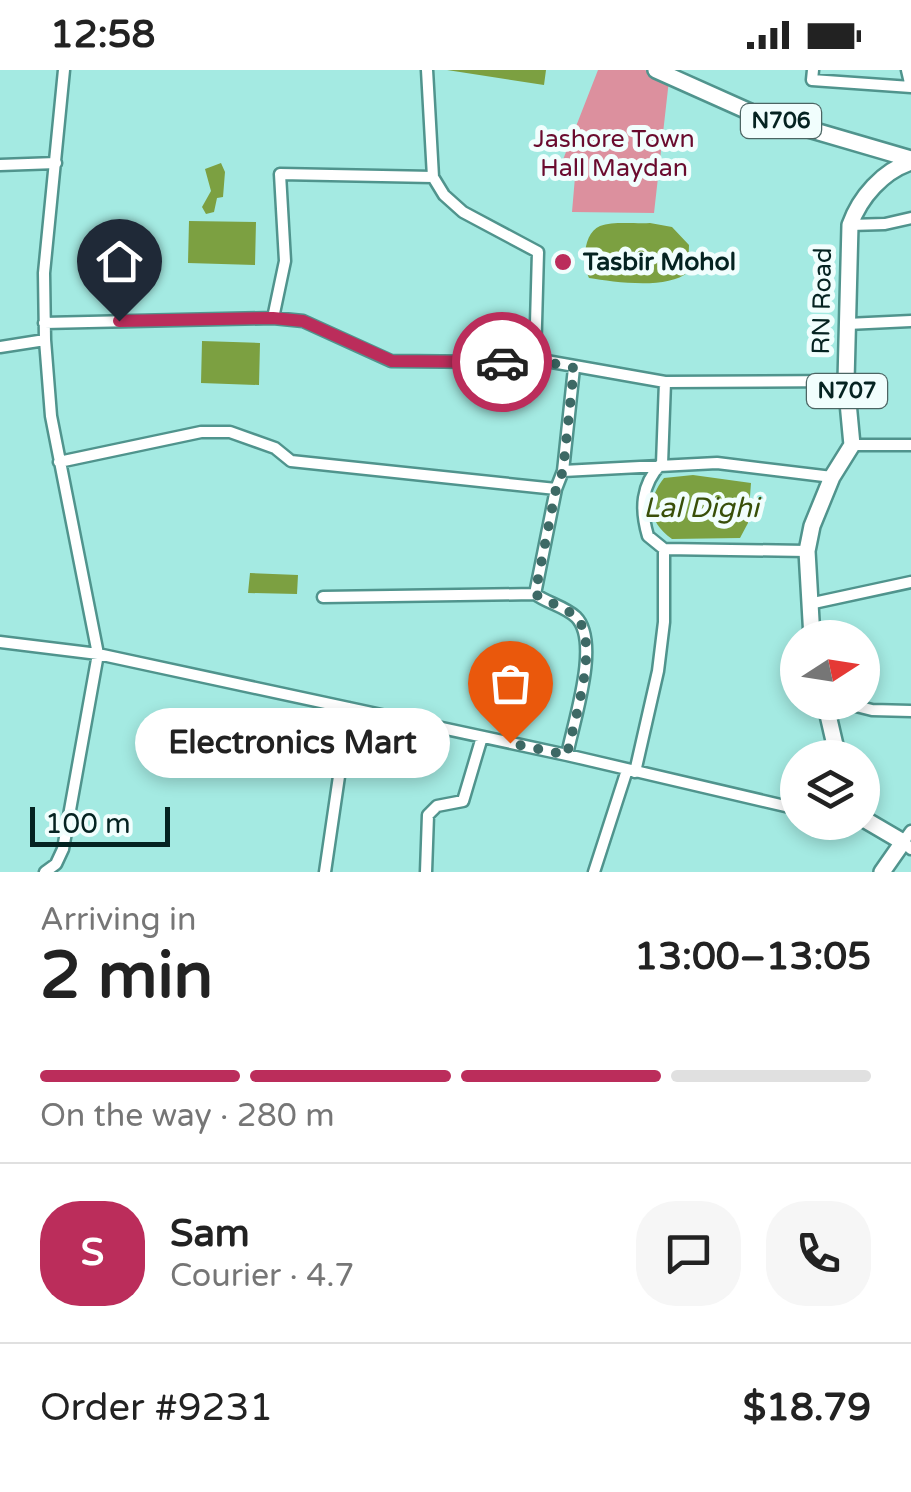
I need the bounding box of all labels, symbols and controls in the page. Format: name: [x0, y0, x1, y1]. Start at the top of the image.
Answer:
text: 12:58: [50, 12, 155, 58]
road number: N706: [741, 104, 821, 138]
park label: Jashore Town Hall Maydan: [533, 124, 695, 183]
pin: [77, 219, 162, 322]
icon: home: [92, 234, 147, 289]
place label: Tasbir Mohol: [582, 247, 736, 277]
street label: RN Road: [806, 247, 838, 355]
marker: Tasbir Mohol: [552, 251, 574, 273]
courier: [452, 312, 552, 412]
icon: car: [475, 335, 530, 390]
road number: N707: [807, 374, 887, 408]
water label: Lal Dighi: [643, 491, 762, 525]
north arrow: [780, 620, 880, 720]
map controls: [780, 620, 880, 840]
pin: [468, 641, 553, 744]
icon: bag: [483, 656, 538, 711]
callout: Electronics Mart: [135, 708, 450, 778]
text: Electronics Mart: [168, 724, 417, 762]
button: layers: [780, 740, 880, 840]
scale bar: [30, 802, 170, 846]
text: 100 m: [45, 807, 131, 841]
text: Arriving in: [40, 901, 197, 939]
text: 13:00–13:05: [634, 934, 871, 980]
text: 2 min: [40, 937, 213, 1016]
text: On the way · 280 m: [40, 1097, 335, 1135]
button: chat: [636, 1201, 741, 1306]
button: phone: [766, 1201, 871, 1306]
text: Sam: [170, 1211, 250, 1257]
text: S: [81, 1230, 104, 1276]
text: Courier · 4.7: [170, 1257, 354, 1295]
text: Order #9231: [40, 1385, 273, 1431]
text: $18.79: [743, 1385, 871, 1431]

